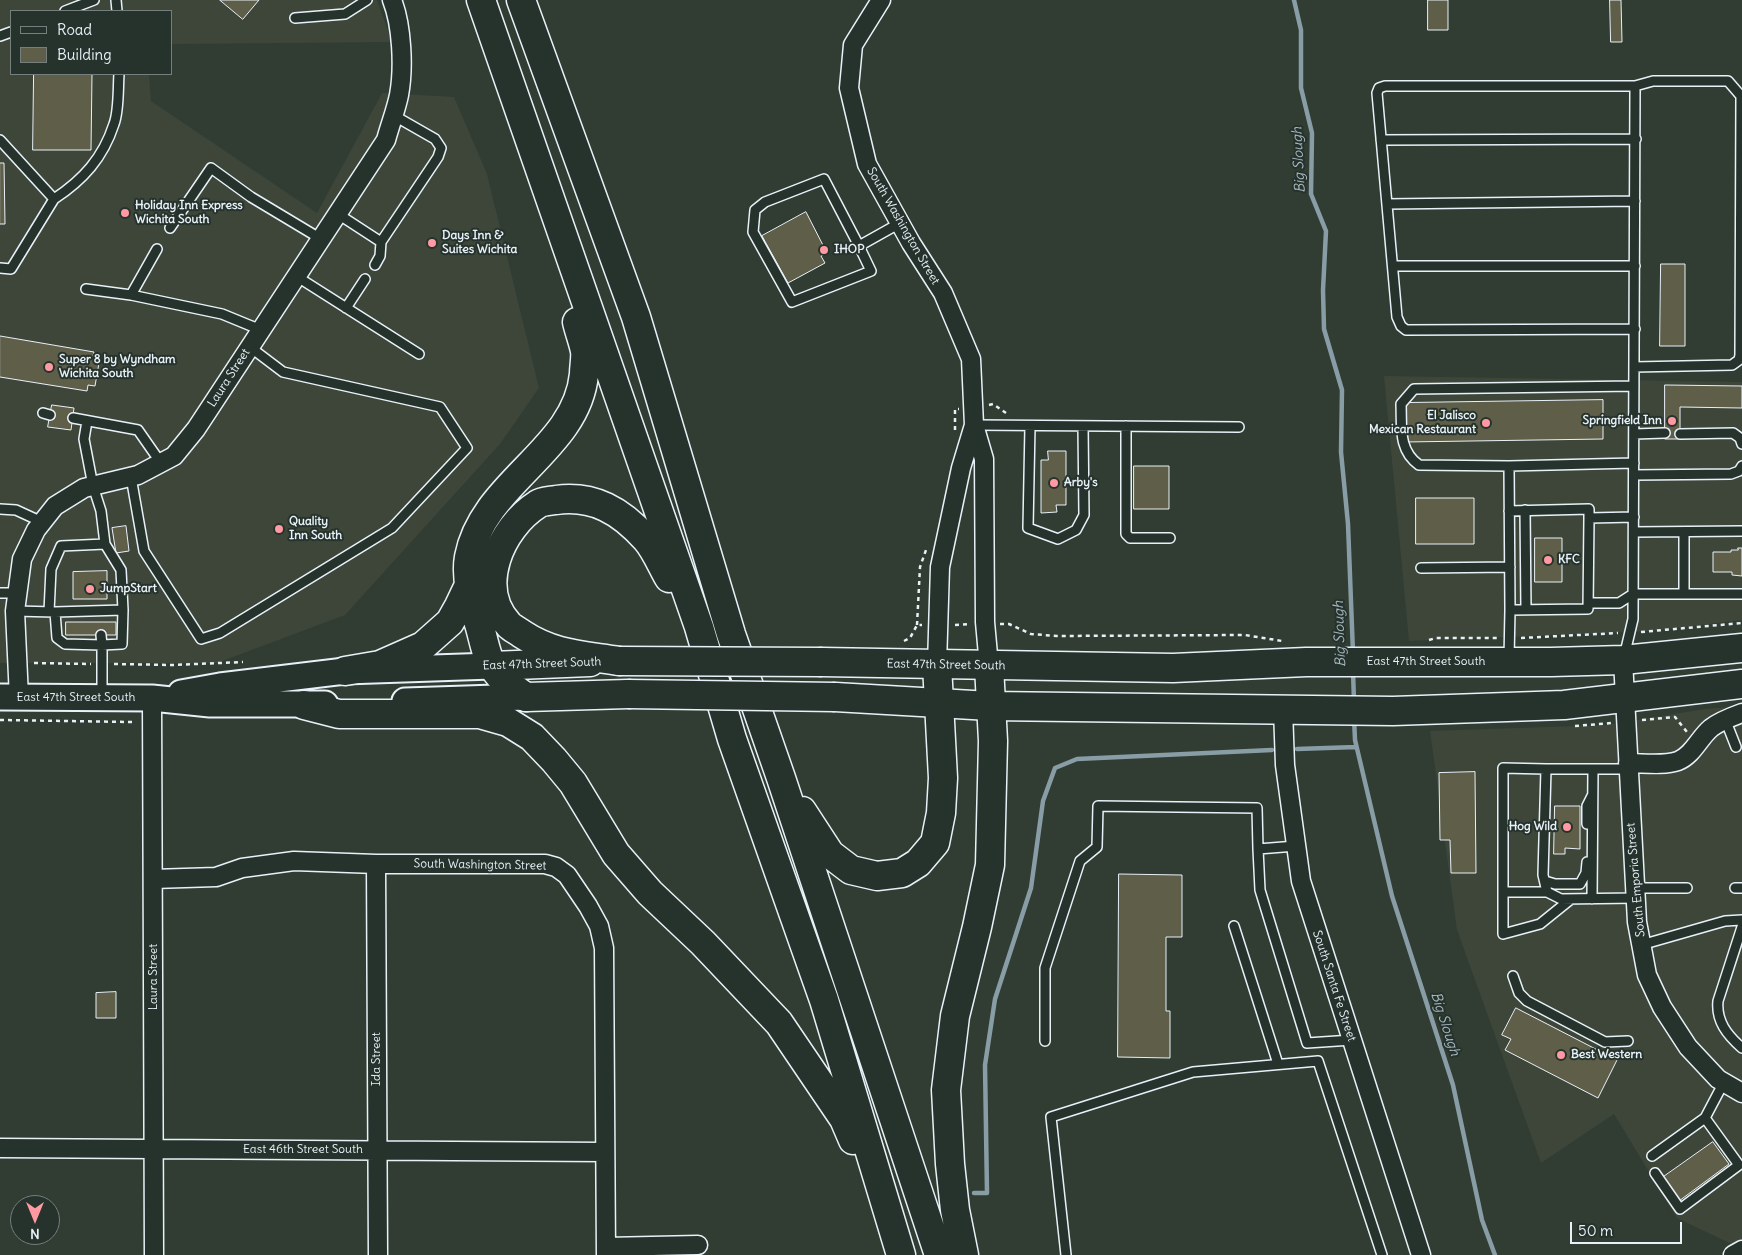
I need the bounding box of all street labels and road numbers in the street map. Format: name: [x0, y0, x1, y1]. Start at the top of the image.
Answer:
street label: South Washington Street: [864, 165, 942, 287]
street label: Laura Street: [205, 346, 253, 410]
street label: East 47th Street South: [482, 655, 602, 673]
street label: East 47th Street South: [1367, 655, 1485, 669]
street label: East 47th Street South: [886, 657, 1006, 673]
street label: East 47th Street South: [17, 691, 135, 705]
street label: South Emporia Street: [1624, 822, 1648, 938]
street label: South Washington Street: [413, 857, 547, 873]
street label: South Santa Fe Street: [1309, 929, 1359, 1043]
street label: Laura Street: [147, 944, 161, 1010]
street label: Ida Street: [370, 1032, 384, 1086]
street label: East 46th Street South: [243, 1143, 363, 1157]

